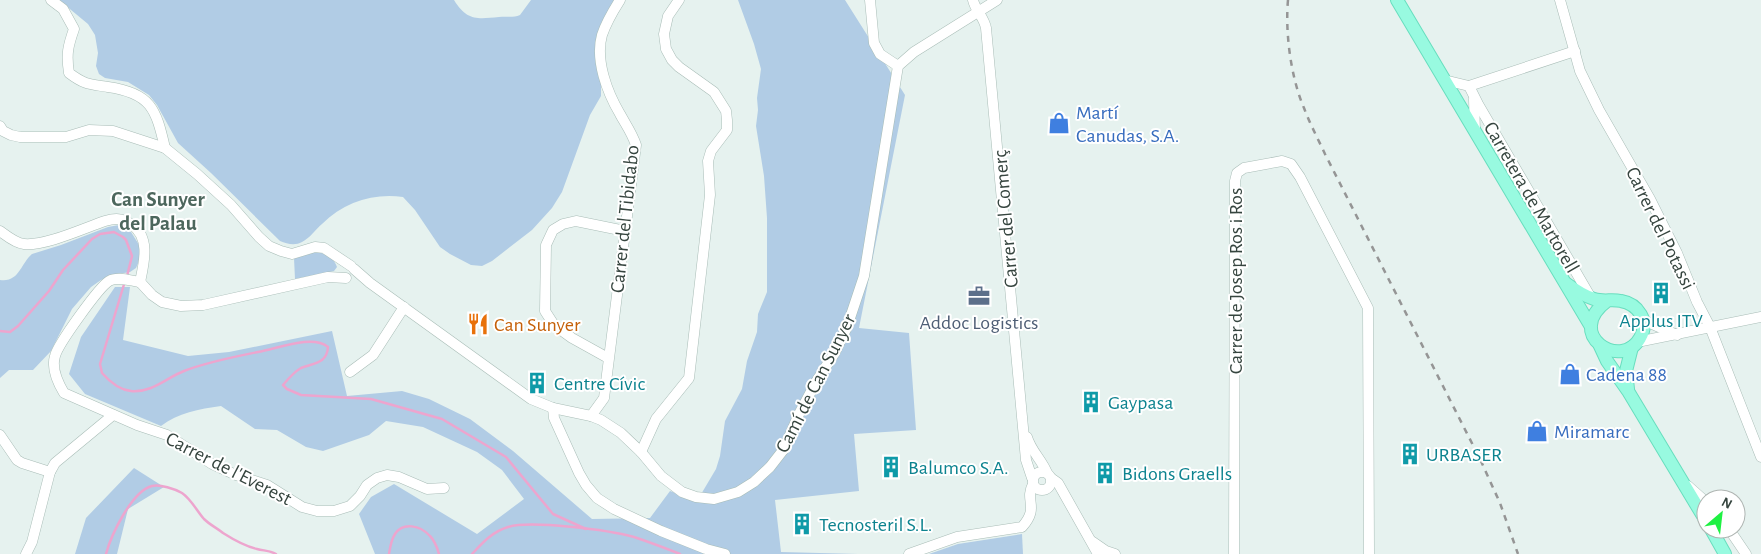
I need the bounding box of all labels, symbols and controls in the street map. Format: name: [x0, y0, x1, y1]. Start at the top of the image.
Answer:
place label: Martí Canudas, S.A.: [1076, 103, 1179, 146]
shop icon: Martí Canudas, S.A.: [1046, 110, 1072, 136]
street label: Carretera de Martorell: [1480, 118, 1583, 277]
street label: Carrer del Tibidabo: [607, 144, 643, 294]
street label: Carrer del Comerç: [990, 149, 1022, 289]
street label: Carrer del Potassi: [1622, 164, 1698, 293]
street label: Carrer de Josep Ros i Ros: [1226, 188, 1246, 374]
district label: Can Sunyer del Palau: [111, 189, 205, 234]
building icon: Applus ITV: [1648, 280, 1674, 306]
office icon: Addoc Logistics: [966, 283, 992, 309]
street label: Camí de Can Sunyer: [772, 310, 860, 456]
restaurant icon: Can Sunyer: [465, 311, 491, 337]
place label: Applus ITV: [1619, 311, 1703, 331]
place label: Addoc Logistics: [920, 313, 1038, 333]
place label: Can Sunyer: [494, 315, 581, 335]
shop icon: Cadena 88: [1557, 361, 1583, 387]
place label: Cadena 88: [1586, 365, 1667, 385]
building icon: Centre Cívic: [524, 370, 550, 396]
place label: Centre Cívic: [554, 374, 645, 394]
building icon: Gaypasa: [1078, 389, 1104, 415]
place label: Gaypasa: [1108, 393, 1173, 413]
shop icon: Miramarc: [1524, 418, 1550, 444]
place label: Miramarc: [1554, 422, 1629, 442]
street label: Carrer de l'Everest: [162, 429, 295, 509]
building icon: URBASER: [1397, 441, 1423, 467]
place label: URBASER: [1426, 445, 1502, 465]
building icon: Balumco S.A.: [878, 454, 904, 480]
place label: Balumco S.A.: [908, 458, 1009, 478]
building icon: Bidons Graells: [1092, 460, 1118, 486]
place label: Bidons Graells: [1122, 464, 1232, 484]
north arrow: [1696, 489, 1746, 539]
text: N: [1719, 495, 1734, 512]
building icon: Tecnosteril S.L.: [789, 511, 815, 537]
place label: Tecnosteril S.L.: [819, 515, 932, 535]

